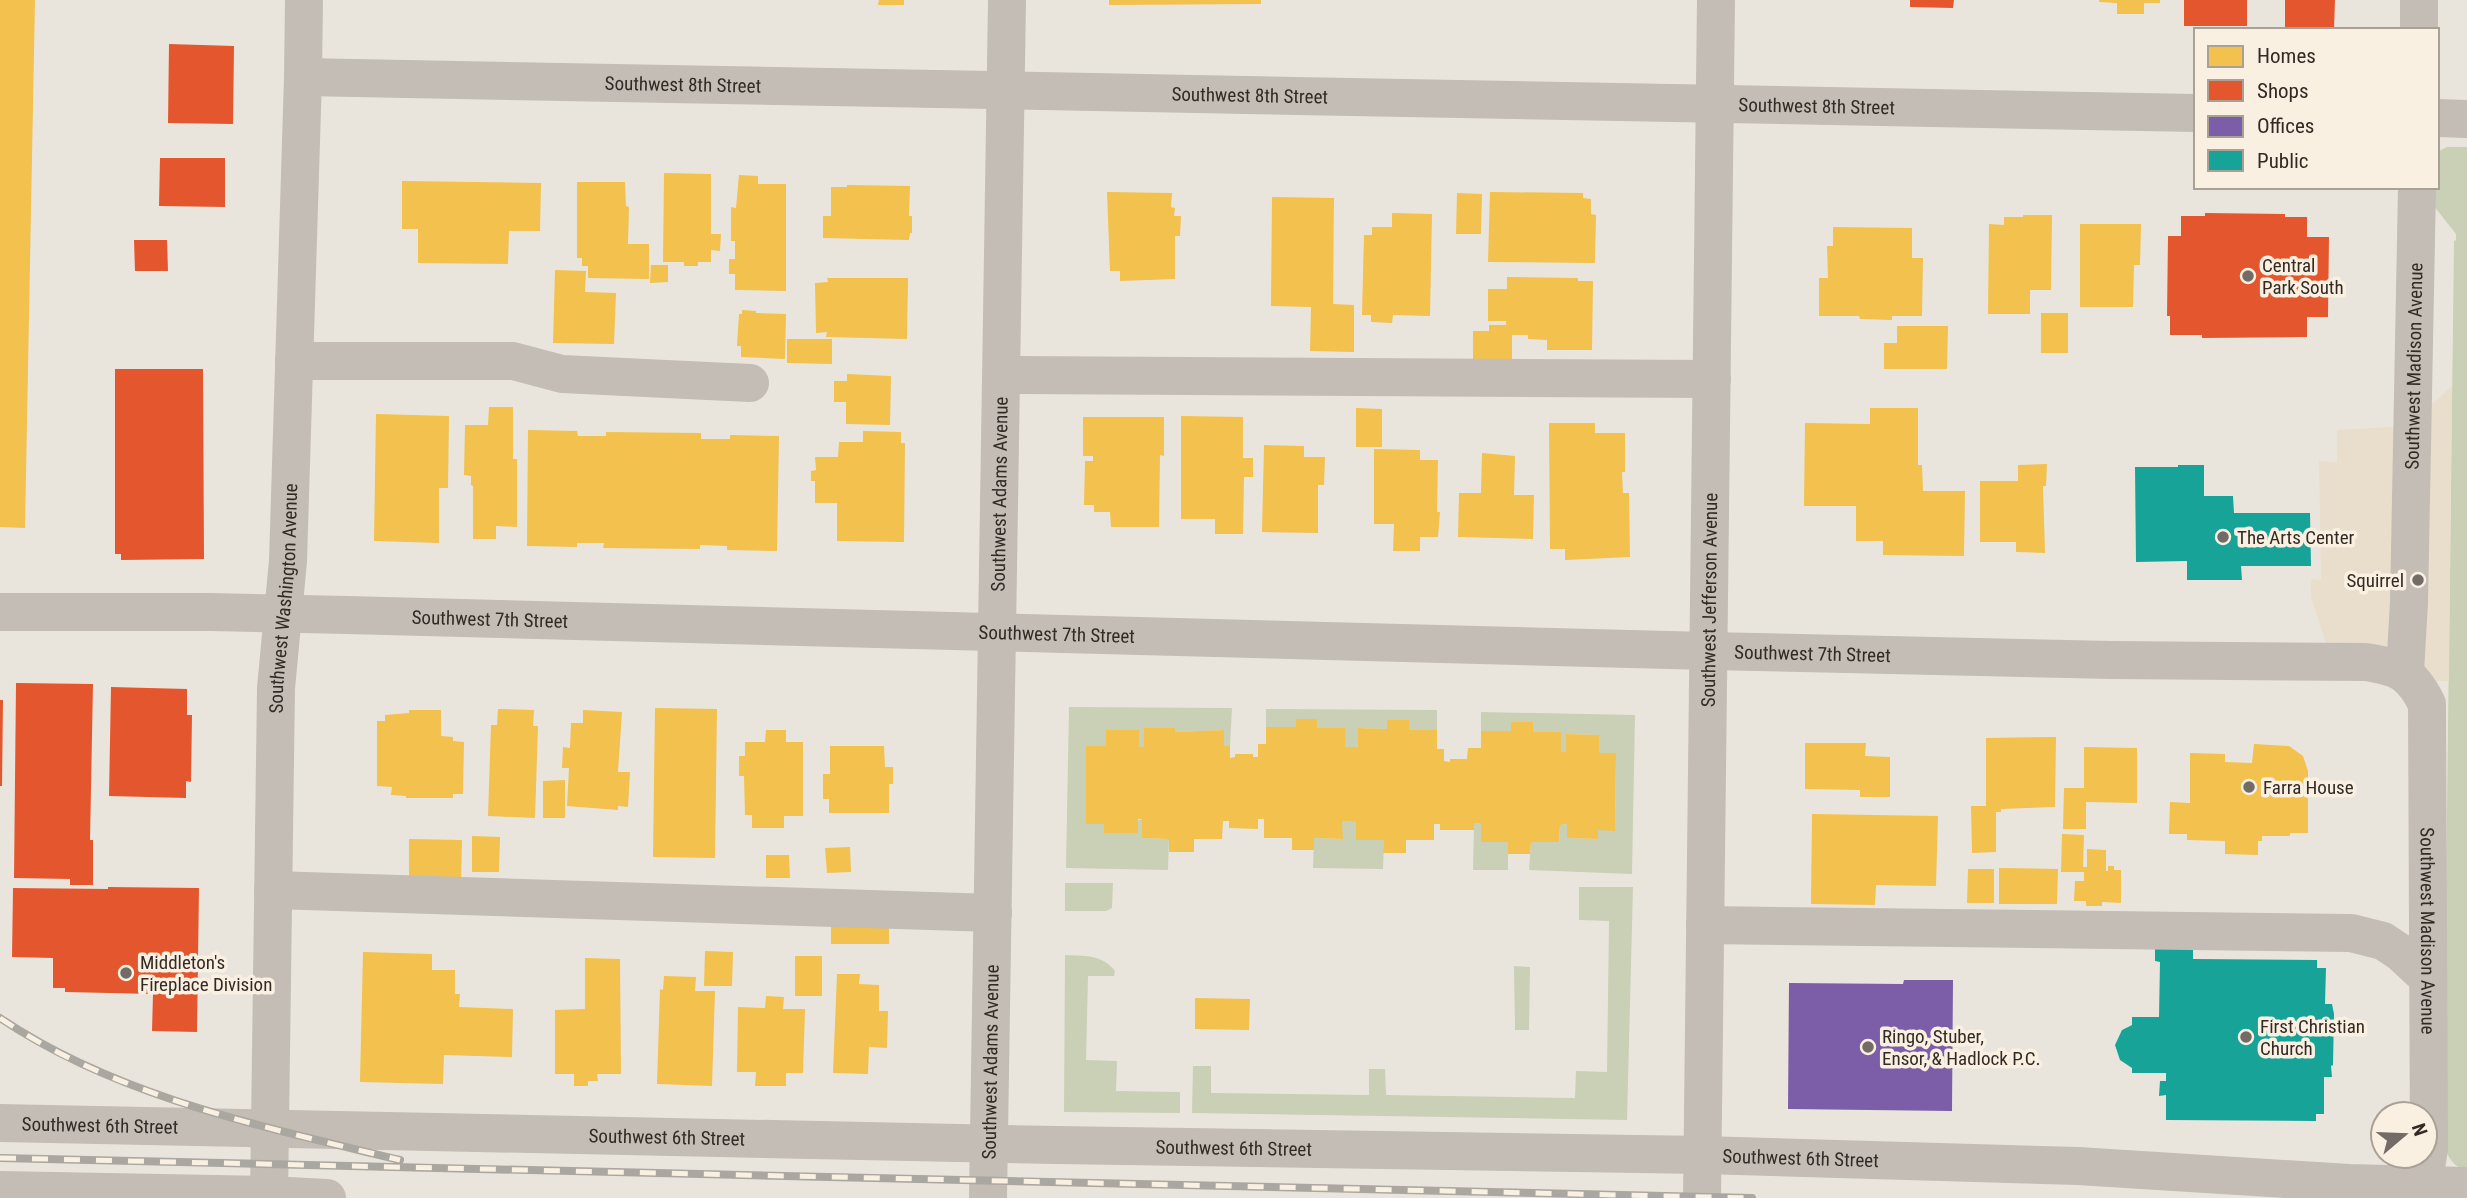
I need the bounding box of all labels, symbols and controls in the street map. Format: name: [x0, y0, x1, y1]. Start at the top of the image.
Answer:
legend: [2194, 28, 2439, 189]
text: Homes: [2257, 44, 2316, 68]
street label: Southwest 8th Street: [604, 72, 761, 98]
text: Shops: [2257, 79, 2309, 103]
street label: Southwest 8th Street: [1171, 83, 1328, 108]
street label: Southwest 8th Street: [1738, 93, 1895, 119]
text: Offices: [2257, 114, 2314, 138]
text: Public: [2257, 149, 2309, 173]
place label: Central Park South: [2262, 254, 2344, 299]
street label: Southwest Madison Avenue: [2401, 262, 2428, 470]
marker: Central Park South: [2240, 268, 2256, 284]
street label: Southwest Adams Avenue: [987, 396, 1013, 592]
street label: Southwest Washington Avenue: [265, 483, 302, 714]
street label: Southwest Jefferson Avenue: [1697, 493, 1722, 707]
place label: The Arts Center: [2237, 526, 2355, 549]
marker: The Arts Center: [2215, 529, 2231, 545]
place label: Squirrel: [2346, 569, 2404, 592]
marker: Squirrel: [2410, 572, 2426, 588]
street label: Southwest 7th Street: [411, 606, 568, 633]
street label: Southwest 7th Street: [978, 621, 1135, 648]
street label: Southwest 7th Street: [1734, 641, 1891, 667]
place label: Farra House: [2263, 776, 2354, 799]
marker: Farra House: [2241, 779, 2257, 795]
street label: Southwest Madison Avenue: [2416, 827, 2439, 1035]
place label: Middleton's Fireplace Division: [140, 951, 272, 996]
street label: Southwest Adams Avenue: [978, 964, 1004, 1160]
marker: Middleton's Fireplace Division: [118, 965, 134, 981]
place label: First Christian Church: [2260, 1015, 2365, 1060]
place label: Ringo, Stuber, Ensor, & Hadlock P.C.: [1882, 1025, 2041, 1070]
marker: First Christian Church: [2238, 1029, 2254, 1045]
marker: Ringo, Stuber, Ensor, & Hadlock P.C.: [1860, 1039, 1876, 1055]
north arrow: [2369, 1100, 2439, 1170]
street label: Southwest 6th Street: [22, 1112, 178, 1139]
text: N: [2407, 1120, 2432, 1139]
street label: Southwest 6th Street: [588, 1124, 745, 1151]
street label: Southwest 6th Street: [1155, 1136, 1312, 1161]
street label: Southwest 6th Street: [1722, 1145, 1879, 1172]

